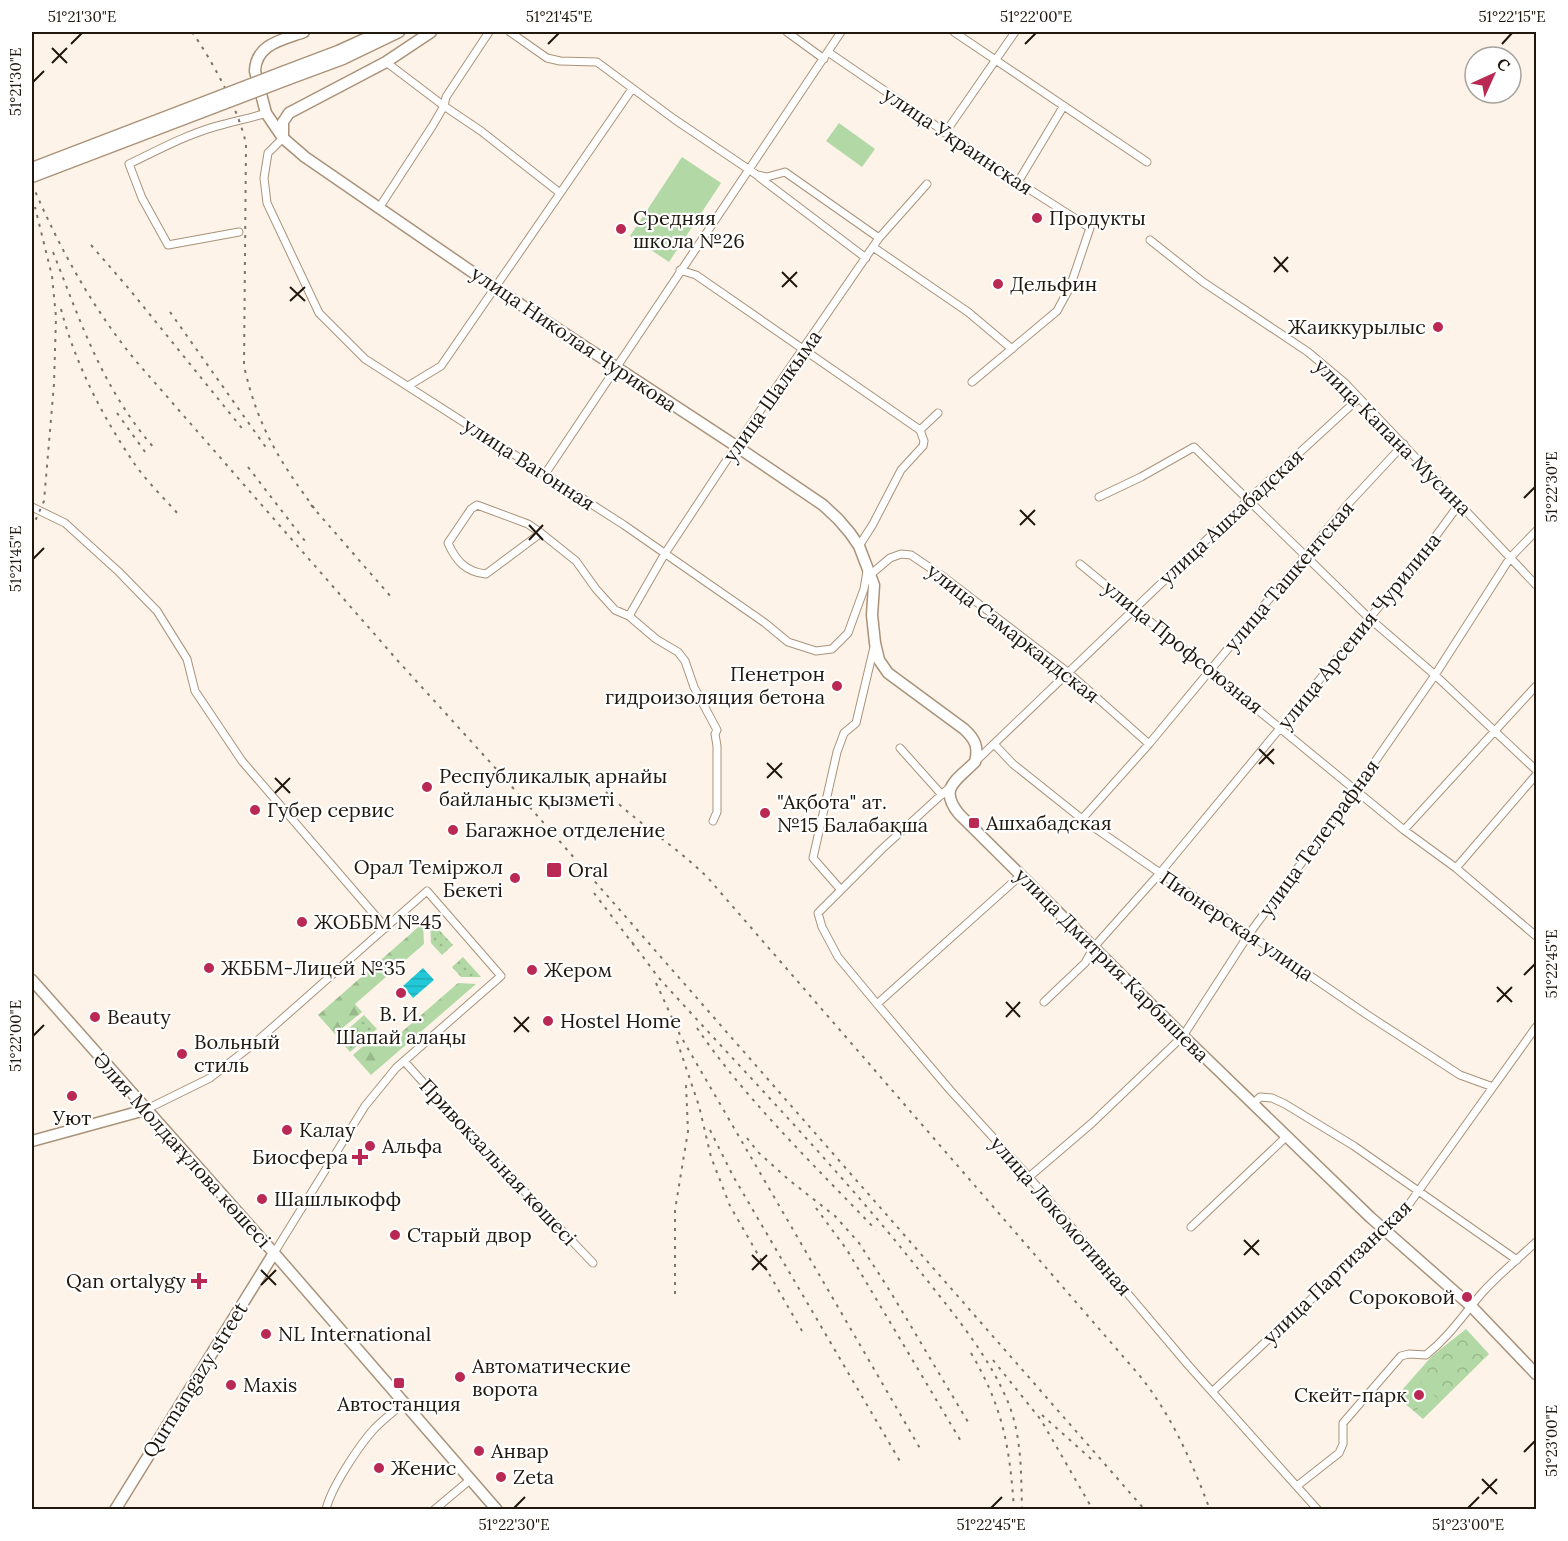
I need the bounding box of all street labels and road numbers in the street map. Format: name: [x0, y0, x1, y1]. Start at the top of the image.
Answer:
street label: улица Украинская: [879, 81, 1038, 200]
street label: улица Николая Чурикова: [467, 260, 682, 417]
street label: улица Шалкыма: [717, 325, 826, 467]
street label: улица Капана Мусина: [1310, 353, 1477, 520]
street label: улица Вагонная: [459, 412, 600, 515]
street label: улица Ашхабадская: [1153, 443, 1308, 590]
street label: улица Ташкентская: [1218, 495, 1359, 656]
street label: улица Арсения Чурилина: [1272, 527, 1446, 734]
street label: улица Самаркандская: [922, 557, 1105, 708]
street label: улица Профсоюзная: [1098, 574, 1268, 719]
street label: улица Телеграфная: [1253, 754, 1384, 921]
street label: улица Дмитрия Карбышева: [1010, 862, 1215, 1067]
street label: Пионерская улица: [1156, 865, 1319, 986]
street label: Әлия Молдағұлова көшесі: [88, 1047, 277, 1253]
street label: Привокзальная көшесі: [415, 1073, 582, 1250]
street label: улица Локомотивная: [985, 1131, 1138, 1301]
street label: улица Партизанская: [1257, 1194, 1416, 1349]
street label: Qurmangazy street: [137, 1297, 253, 1462]

